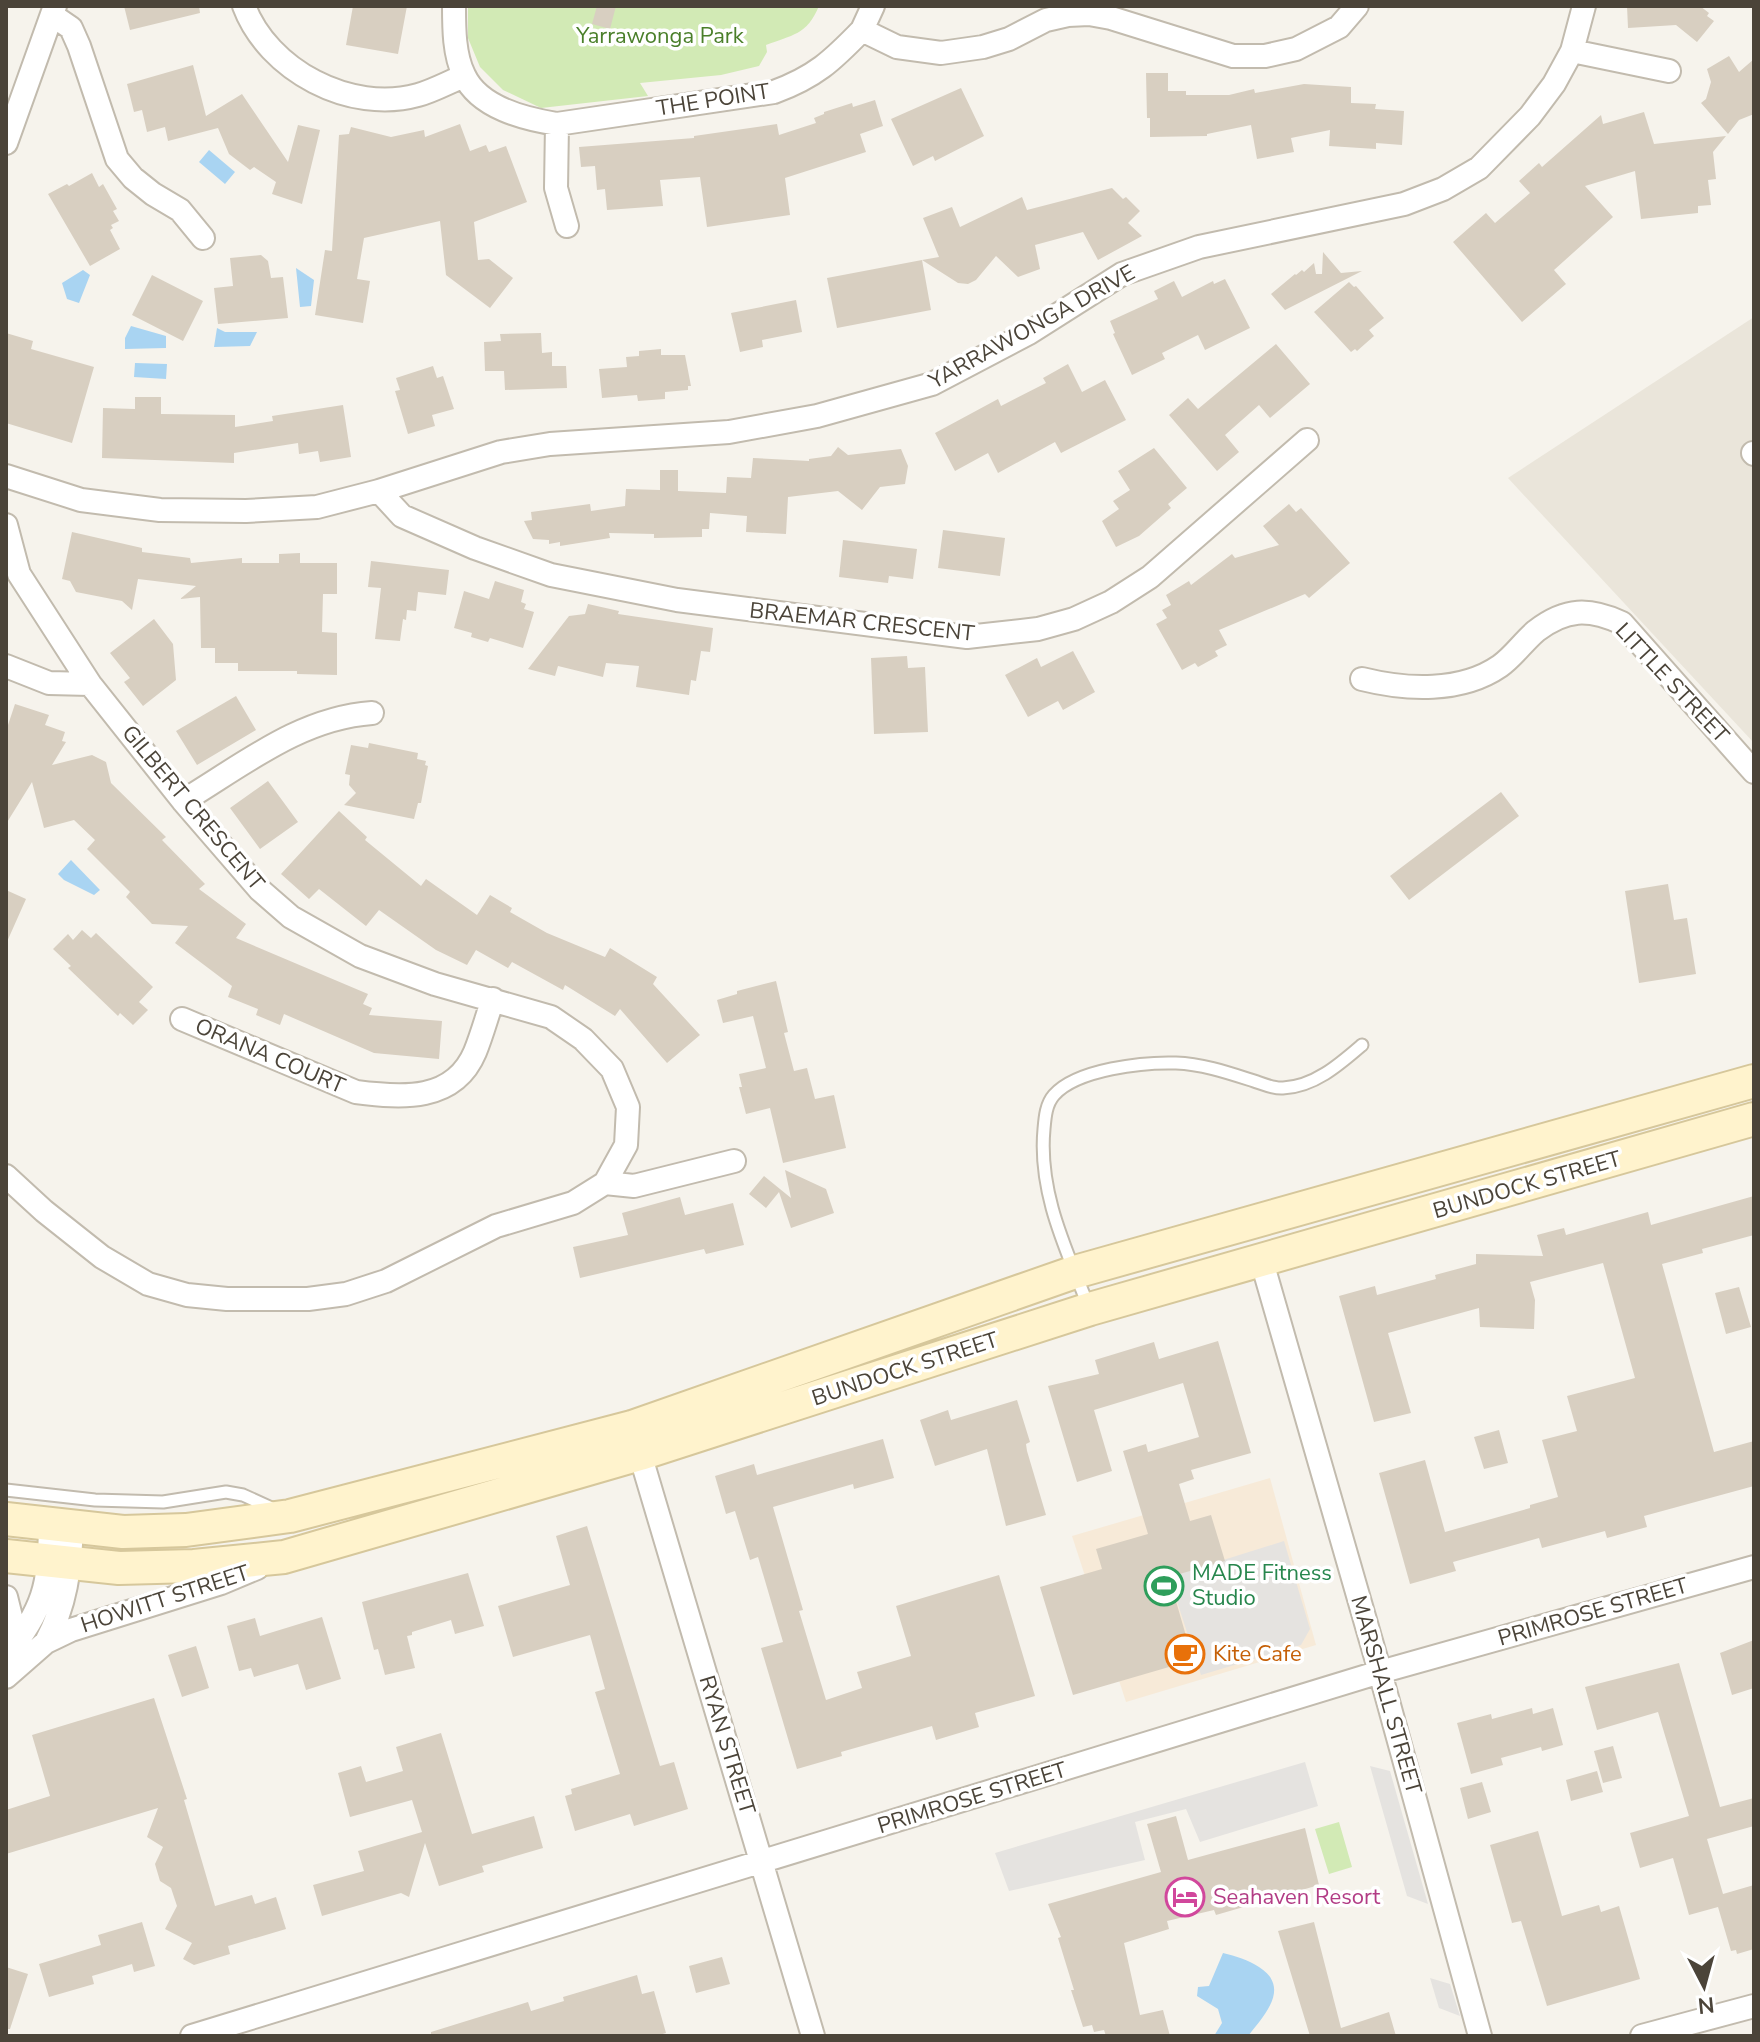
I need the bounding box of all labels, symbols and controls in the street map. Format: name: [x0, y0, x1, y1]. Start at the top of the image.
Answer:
park label: Yarrawonga Park: [575, 21, 745, 51]
street label: THE POINT: [654, 76, 773, 124]
street label: YARRAWONGA DRIVE: [923, 258, 1140, 397]
street label: BRAEMAR CRESCENT: [748, 595, 977, 649]
street label: LITTLE STREET: [1608, 616, 1736, 750]
street label: GILBERT CRESCENT: [115, 719, 272, 898]
street label: ORANA COURT: [190, 1011, 350, 1101]
street label: BUNDOCK STREET: [1429, 1144, 1625, 1226]
street label: BUNDOCK STREET: [808, 1324, 1003, 1413]
street label: HOWITT STREET: [77, 1557, 254, 1640]
place label: MADE Fitness Studio: [1192, 1558, 1332, 1613]
sports icon: MADE Fitness Studio: [1143, 1565, 1185, 1607]
street label: PRIMROSE STREET: [1494, 1570, 1692, 1653]
street label: MARSHALL STREET: [1343, 1592, 1429, 1798]
cafe icon: Kite Cafe: [1164, 1633, 1206, 1675]
place label: Kite Cafe: [1213, 1639, 1302, 1669]
street label: RYAN STREET: [692, 1672, 763, 1819]
street label: PRIMROSE STREET: [874, 1755, 1071, 1841]
hotel icon: Seahaven Resort: [1164, 1876, 1206, 1918]
place label: Seahaven Resort: [1213, 1882, 1380, 1912]
north arrow: [1664, 1946, 1744, 2026]
text: N: [1696, 1989, 1716, 2021]

